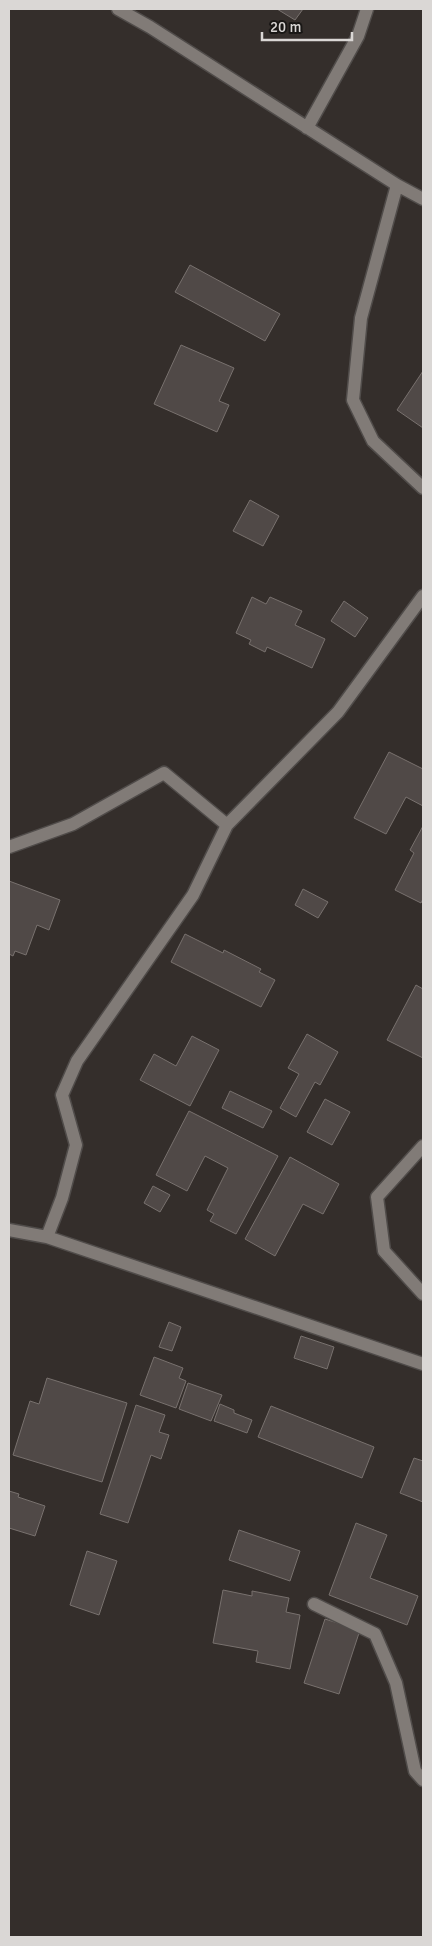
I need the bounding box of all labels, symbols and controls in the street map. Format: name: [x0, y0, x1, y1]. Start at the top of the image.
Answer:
scale bar: [262, 10, 352, 42]
text: 20 m: [270, 18, 301, 36]

